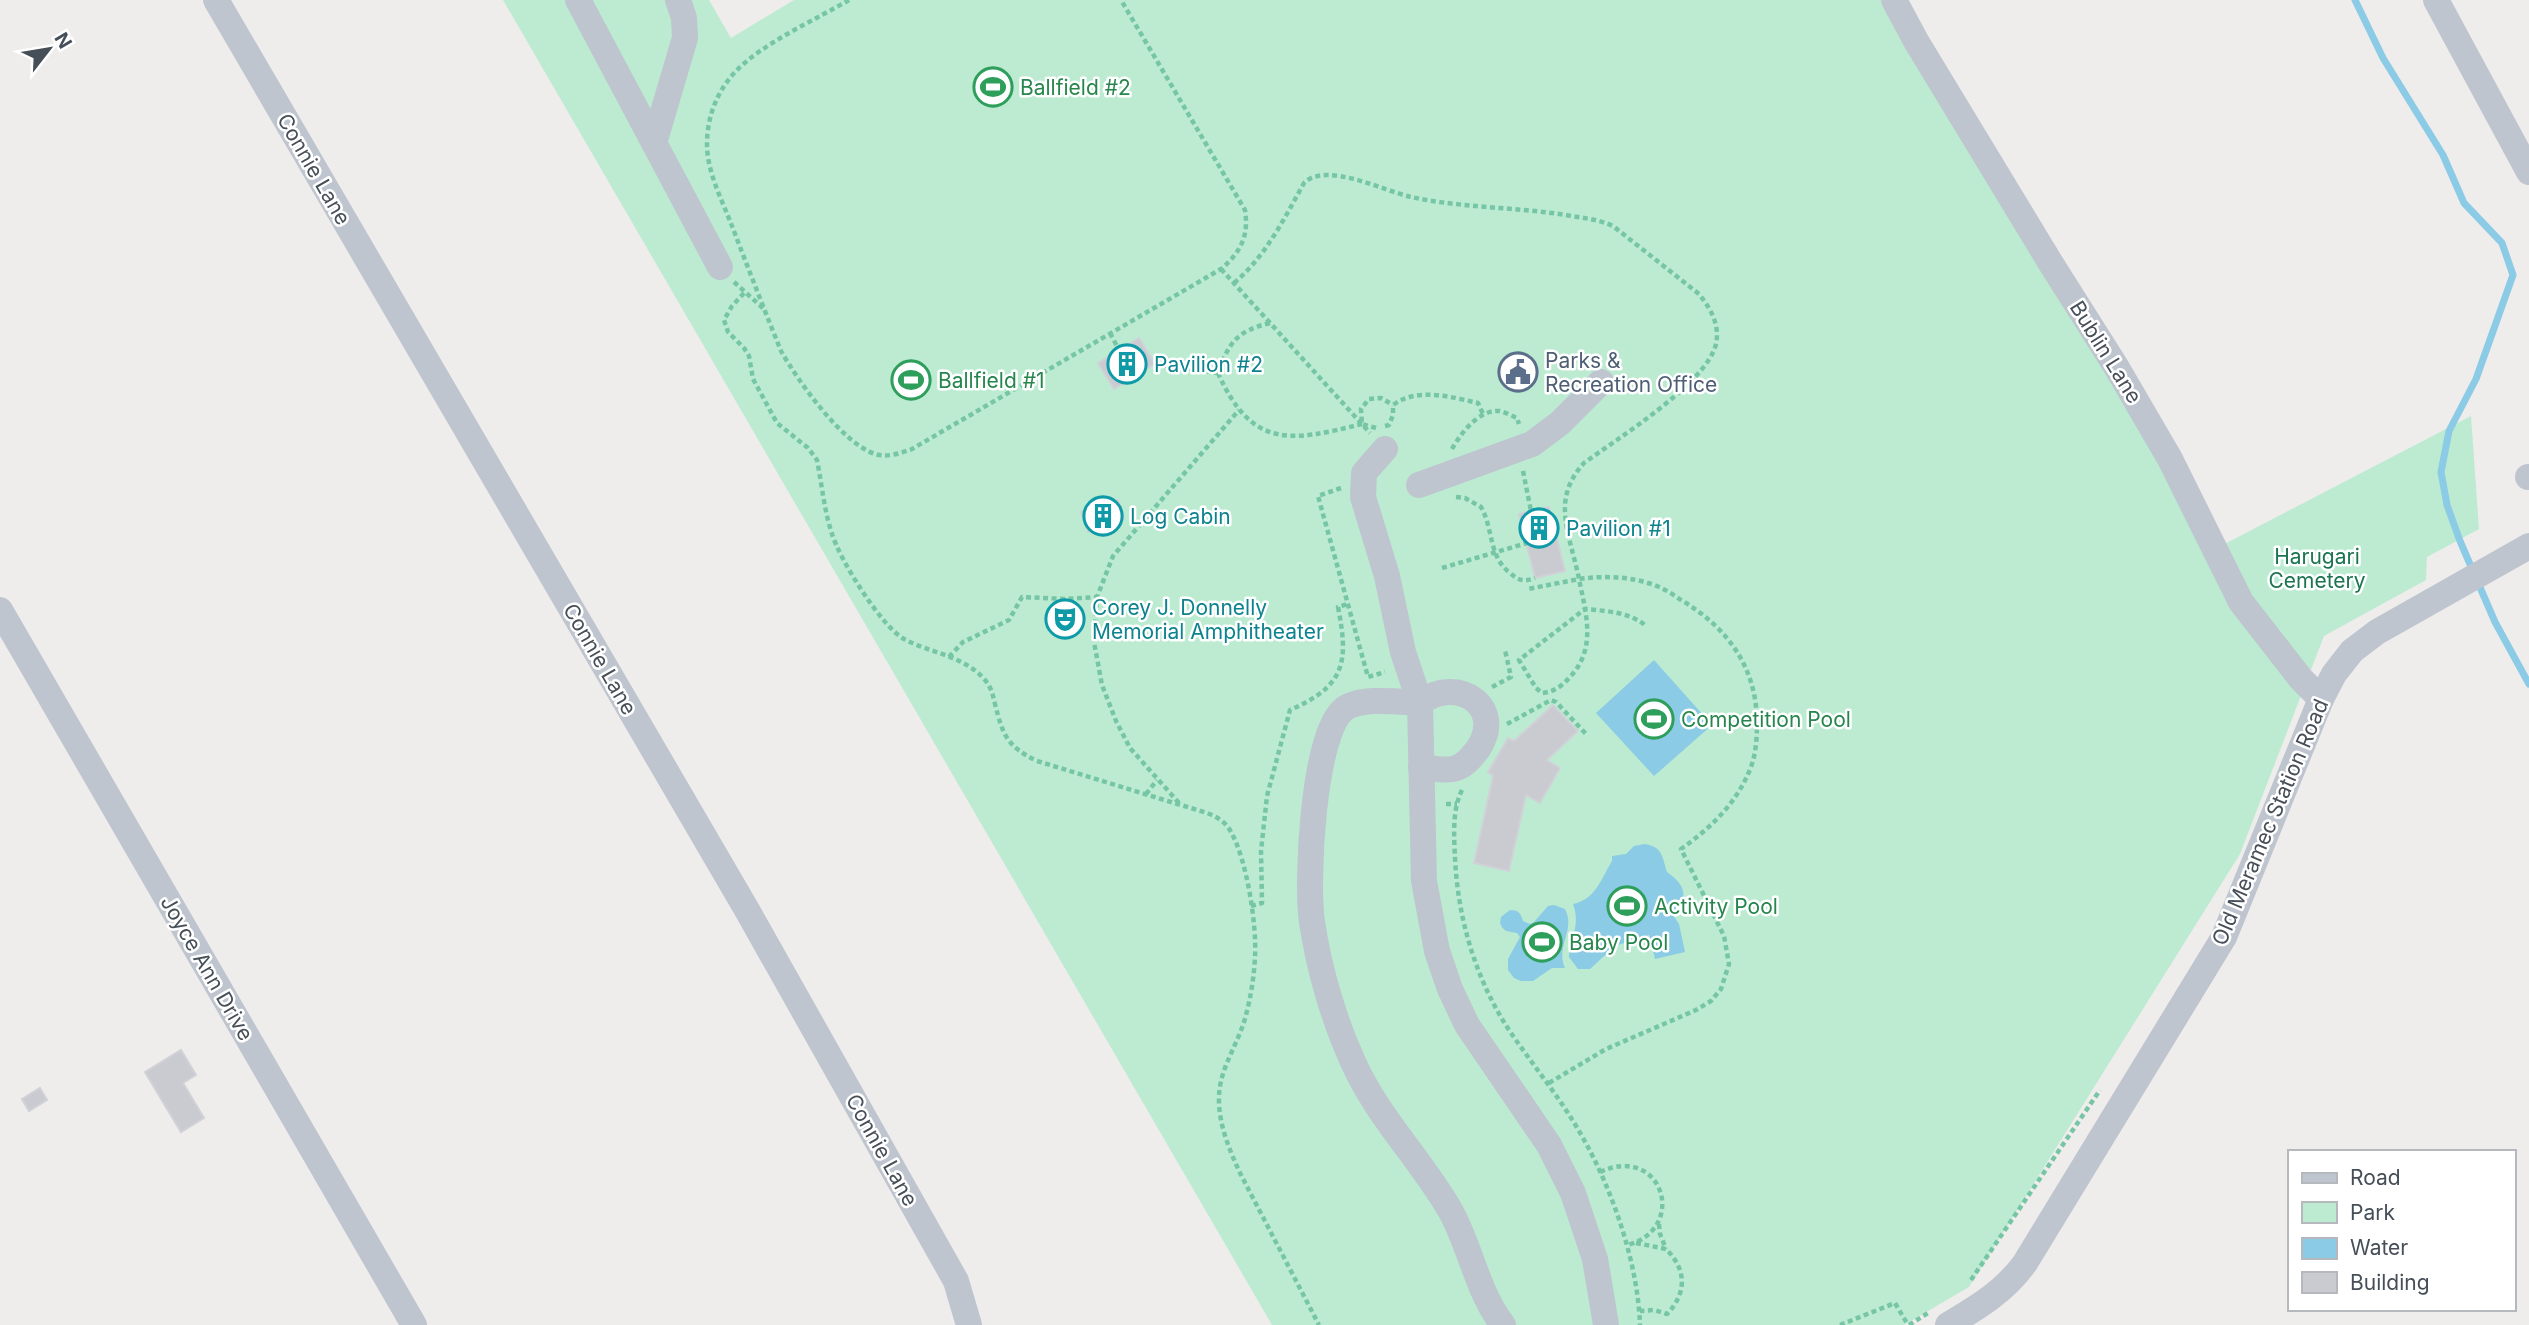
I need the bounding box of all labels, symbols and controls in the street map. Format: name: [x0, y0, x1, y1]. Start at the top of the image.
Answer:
north arrow: [14, 14, 84, 84]
text: N: [50, 28, 77, 53]
sports icon: Ballfield #2: [972, 66, 1014, 108]
place label: Ballfield #2: [1020, 75, 1131, 100]
street label: Connie Lane: [272, 109, 356, 229]
street label: Bublin Lane: [2065, 296, 2147, 408]
building icon: Pavilion #2: [1106, 343, 1148, 385]
place label: Parks & Recreation Office: [1545, 348, 1717, 397]
public building icon: Parks & Recreation Office: [1497, 351, 1539, 393]
place label: Pavilion #2: [1154, 352, 1263, 377]
sports icon: Ballfield #1: [890, 359, 932, 401]
place label: Ballfield #1: [938, 368, 1045, 393]
building icon: Log Cabin: [1082, 495, 1124, 537]
place label: Log Cabin: [1130, 504, 1231, 529]
building icon: Pavilion #1: [1518, 507, 1560, 549]
place label: Pavilion #1: [1566, 516, 1671, 541]
park label: Harugari Cemetery: [2268, 544, 2366, 593]
place label: Corey J. Donnelly Memorial Amphitheater: [1092, 595, 1324, 644]
theatre icon: Corey J. Donnelly Memorial Amphitheater: [1044, 598, 1086, 640]
street label: Connie Lane: [558, 599, 642, 719]
street label: Old Meramec Station Road: [2207, 695, 2333, 949]
sports icon: Competition Pool: [1633, 698, 1675, 740]
place label: Competition Pool: [1681, 707, 1851, 732]
sports icon: Activity Pool: [1606, 885, 1648, 927]
street label: Joyce Ann Drive: [155, 891, 259, 1045]
place label: Activity Pool: [1654, 894, 1778, 919]
sports icon: Baby Pool: [1521, 921, 1563, 963]
place label: Baby Pool: [1569, 930, 1668, 955]
street label: Connie Lane: [841, 1090, 923, 1210]
legend: [2288, 1150, 2515, 1311]
text: Road: [2350, 1165, 2401, 1190]
text: Park: [2350, 1200, 2395, 1225]
text: Water: [2350, 1235, 2408, 1260]
text: Building: [2350, 1270, 2430, 1295]

